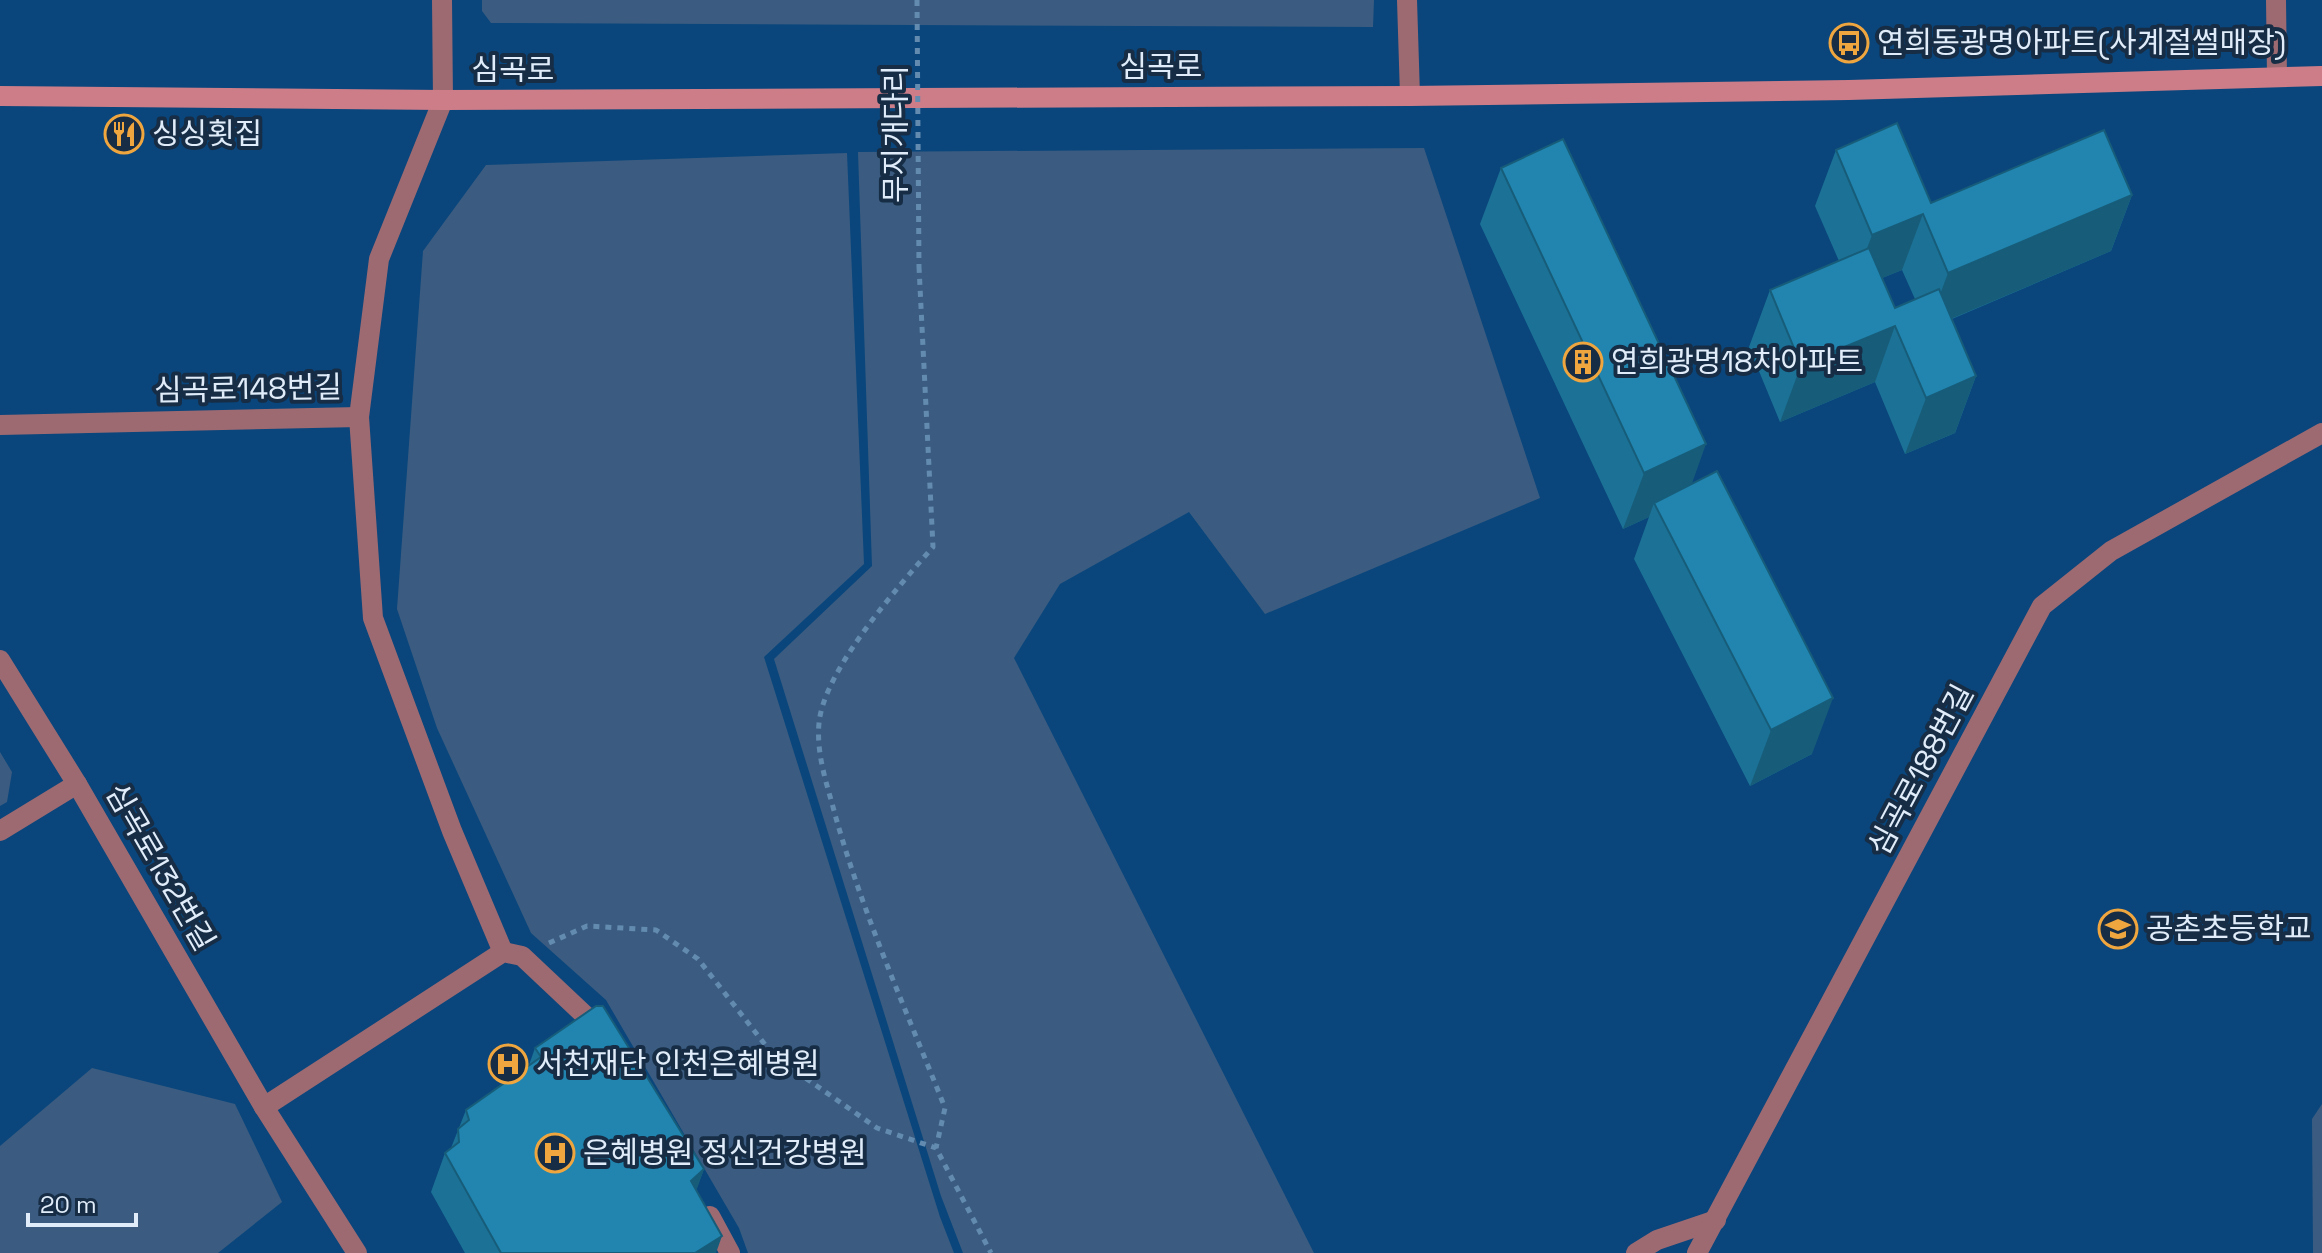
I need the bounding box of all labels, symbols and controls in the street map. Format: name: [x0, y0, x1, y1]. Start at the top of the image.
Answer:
bus stop icon: 연희동광명아파트(사계절썰매장): [1828, 22, 1870, 64]
place label: 연희동광명아파트(사계절썰매장): [1877, 23, 2286, 62]
street label: 심곡로: [1120, 47, 1202, 86]
street label: 심곡로: [472, 50, 554, 89]
street label: 무지개다리: [876, 65, 915, 203]
restaurant icon: 싱싱횟집: [103, 113, 145, 155]
place label: 싱싱횟집: [152, 114, 262, 153]
building icon: 연희광명18차아파트: [1562, 341, 1604, 383]
place label: 연희광명18차아파트: [1611, 342, 1863, 381]
street label: 심곡로148번길: [154, 367, 342, 410]
street label: 심곡로188번길: [1859, 678, 1982, 862]
street label: 심곡로132번길: [97, 776, 224, 957]
school or university icon: 공촌초등학교: [2097, 908, 2139, 950]
place label: 공촌초등학교: [2146, 909, 2312, 948]
hospital icon: 서천재단 인천은혜병원: [487, 1043, 529, 1085]
place label: 서천재단 인천은혜병원: [536, 1044, 820, 1083]
hospital icon: 은혜병원 정신건강병원: [534, 1132, 576, 1174]
place label: 은혜병원 정신건강병원: [583, 1133, 867, 1172]
scale bar: [28, 1177, 136, 1227]
text: 20 m: [40, 1189, 97, 1220]

